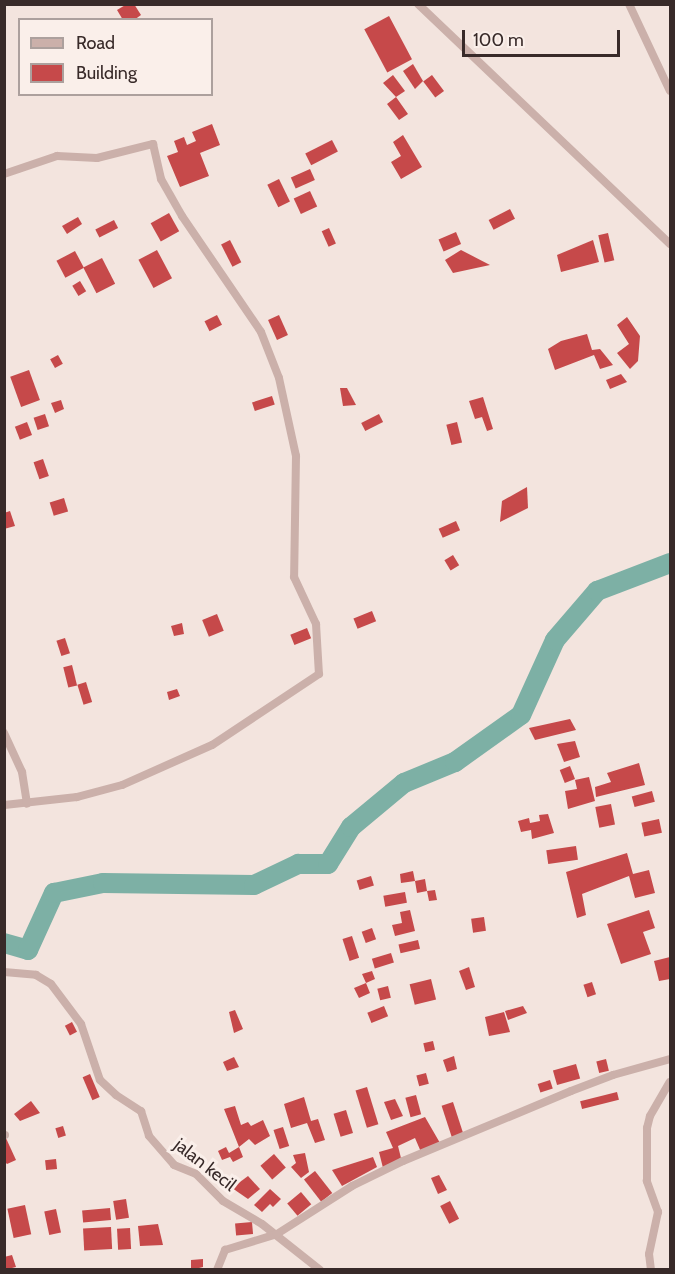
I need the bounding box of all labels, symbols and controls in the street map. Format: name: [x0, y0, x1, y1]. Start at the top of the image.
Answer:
legend: [18, 18, 213, 96]
scale bar: [465, 18, 622, 56]
text: 100 m: [473, 29, 524, 51]
text: Road: [76, 32, 115, 54]
text: Building: [76, 62, 137, 84]
street label: jalan kecil: [170, 1134, 240, 1196]

